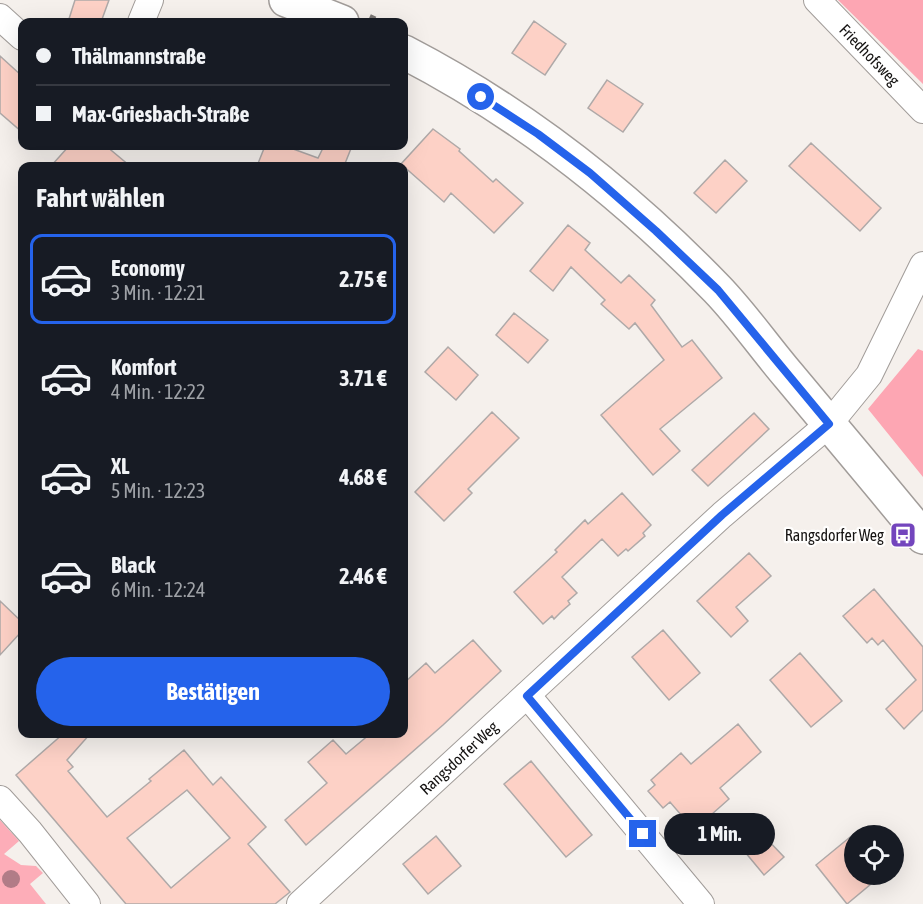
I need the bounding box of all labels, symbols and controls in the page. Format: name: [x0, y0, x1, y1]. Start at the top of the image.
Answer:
street label: Friedhofsweg: [836, 20, 903, 90]
text: Thälmannstraße: [72, 43, 206, 69]
route start: [467, 83, 494, 110]
text: Max-Griesbach-Straße: [72, 101, 249, 127]
text: Fahrt wählen: [36, 182, 165, 213]
icon: car: [39, 252, 93, 306]
text: Economy: [111, 255, 185, 281]
text: 2.75 €: [339, 266, 387, 292]
text: 3 Min. · 12:21: [111, 281, 205, 304]
icon: car: [39, 351, 93, 405]
text: Komfort: [111, 354, 177, 380]
text: 3.71 €: [339, 365, 387, 391]
text: 4 Min. · 12:22: [111, 380, 205, 403]
icon: car: [39, 450, 93, 504]
text: XL: [111, 453, 129, 479]
text: 4.68 €: [339, 464, 387, 490]
text: 5 Min. · 12:23: [111, 479, 205, 502]
bus stop icon: Rangsdorfer Weg: [888, 520, 918, 550]
place label: Rangsdorfer Weg: [785, 526, 884, 545]
icon: car: [39, 549, 93, 603]
text: Black: [111, 552, 155, 578]
text: 2.46 €: [339, 563, 387, 589]
text: 6 Min. · 12:24: [111, 578, 205, 601]
button: Bestätigen: [36, 657, 390, 726]
street label: Rangsdorfer Weg: [416, 717, 502, 798]
callout: 1 Min.: [664, 813, 775, 855]
route end: [629, 820, 656, 847]
text: 1 Min.: [698, 822, 741, 845]
map controls: [844, 825, 904, 885]
button: locate: [844, 825, 904, 885]

